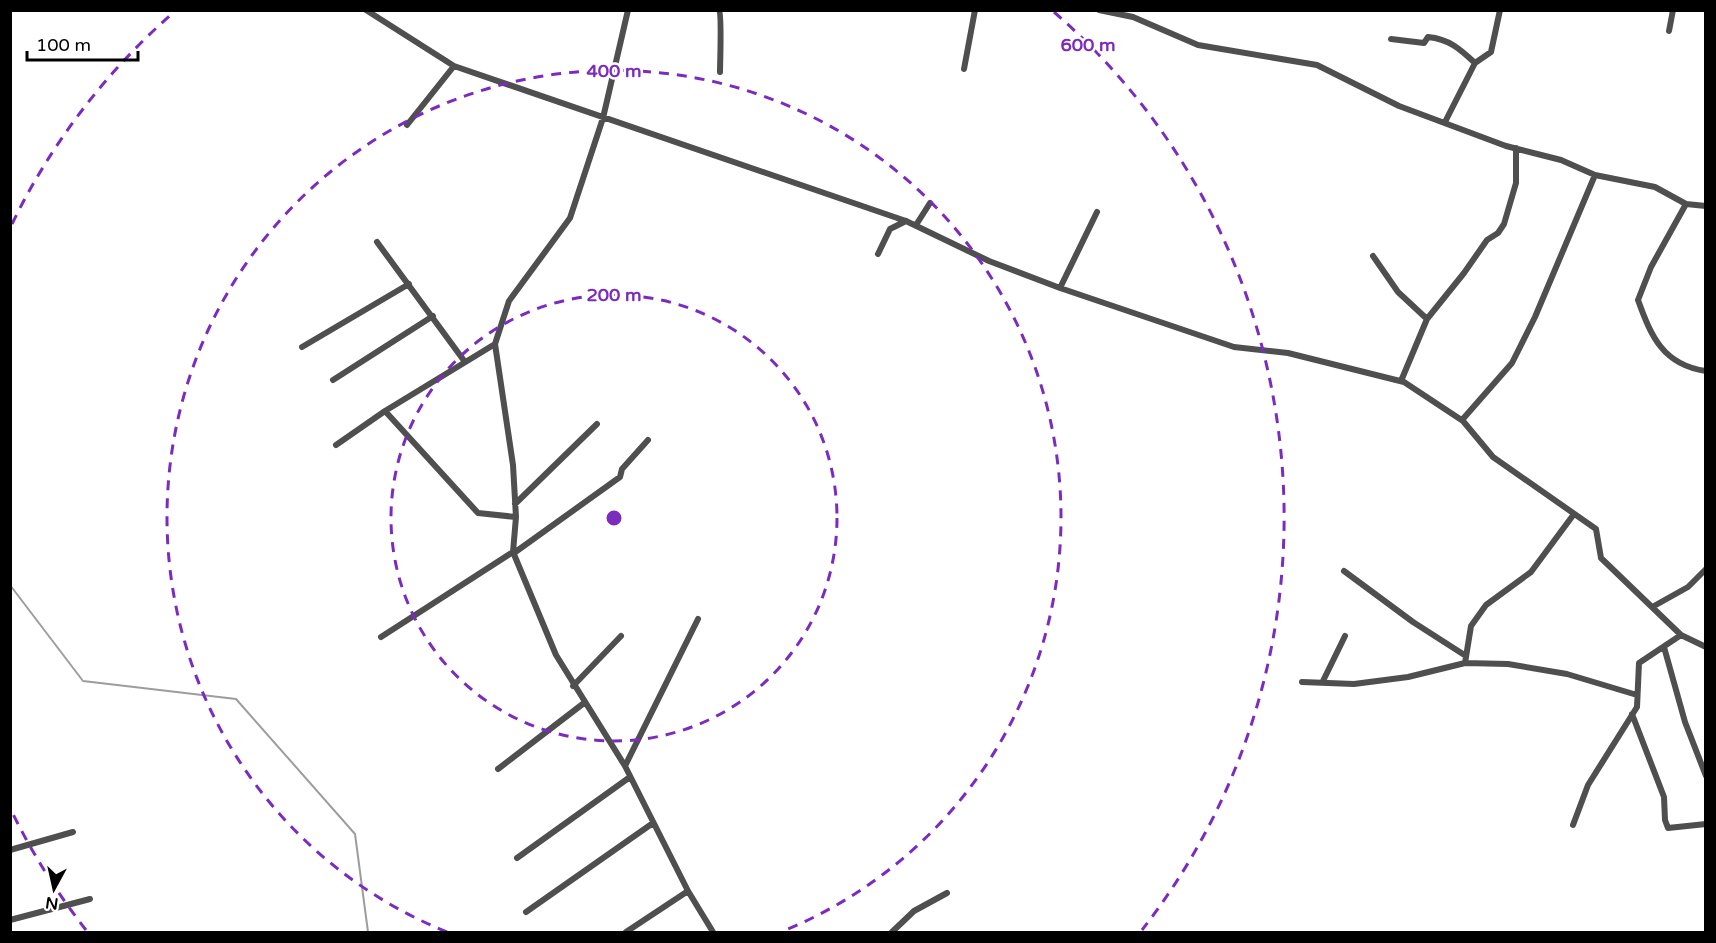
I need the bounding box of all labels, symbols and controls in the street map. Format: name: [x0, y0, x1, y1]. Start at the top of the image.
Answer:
scale bar: [27, 24, 138, 62]
text: 100 m: [36, 34, 91, 56]
text: 600 m: [1060, 34, 1116, 56]
text: 400 m: [586, 60, 642, 82]
text: 200 m: [586, 284, 642, 306]
centre of rings: [604, 508, 624, 528]
north arrow: [24, 859, 84, 919]
text: N: [44, 892, 60, 914]

